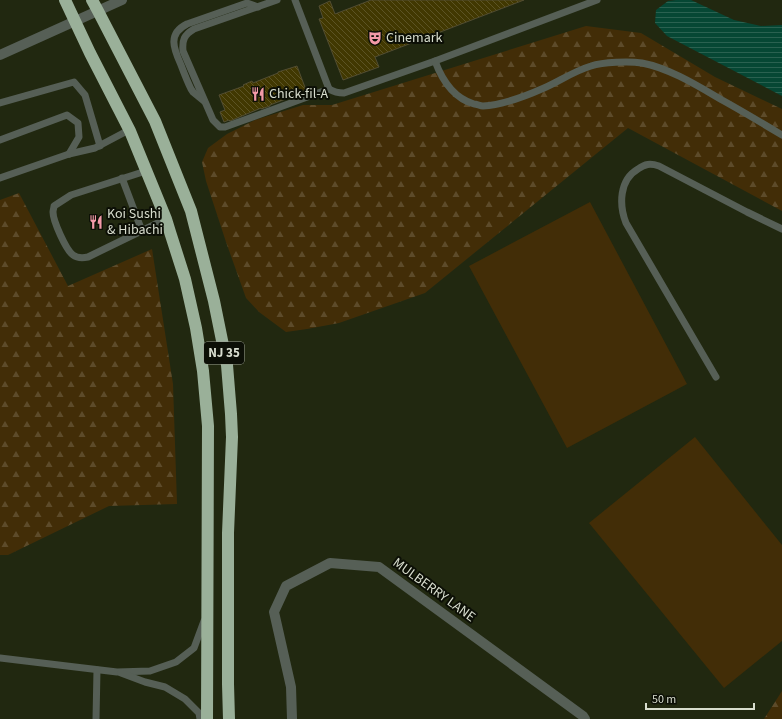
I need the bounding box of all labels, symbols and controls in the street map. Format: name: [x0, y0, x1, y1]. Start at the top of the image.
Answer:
place label: Cinemark: [386, 28, 443, 48]
theatre icon: Cinemark: [367, 30, 383, 46]
place label: Chick-fil-A: [269, 84, 329, 104]
restaurant icon: Chick-fil-A: [250, 86, 266, 102]
place label: Koi Sushi & Hibachi: [107, 204, 163, 240]
restaurant icon: Koi Sushi & Hibachi: [88, 214, 104, 230]
road number: NJ 35: [204, 342, 244, 364]
street label: MULBERRY LANE: [389, 553, 479, 627]
scale bar: [646, 685, 754, 711]
text: 50 m: [652, 691, 676, 708]

